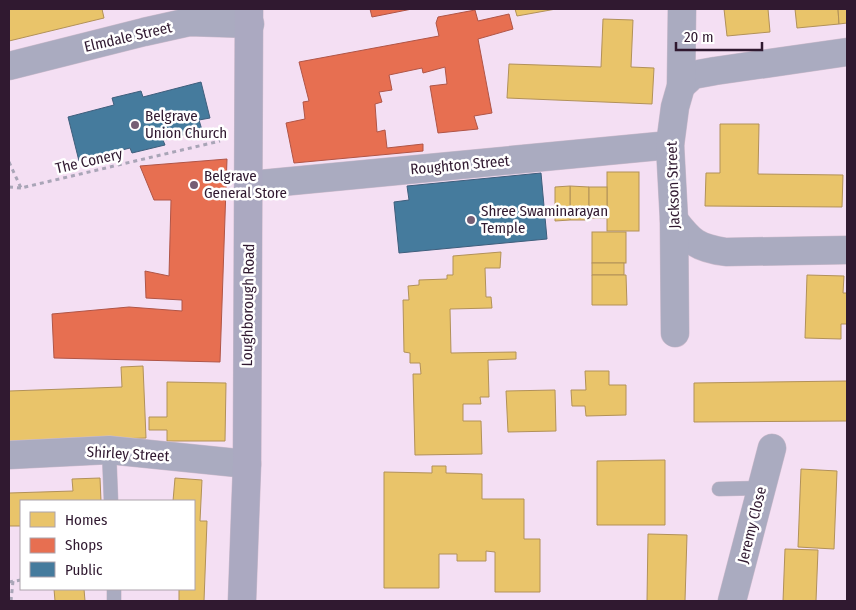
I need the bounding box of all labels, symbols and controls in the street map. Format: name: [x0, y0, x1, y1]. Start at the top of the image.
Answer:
street label: Elmdale Street: [82, 18, 174, 56]
scale bar: [676, 20, 762, 52]
text: 20 m: [684, 28, 714, 46]
place label: Belgrave Union Church: [145, 107, 227, 142]
marker: Belgrave Union Church: [129, 119, 141, 131]
street label: Jackson Street: [662, 141, 684, 229]
street label: The Conery: [54, 144, 125, 177]
street label: Roughton Street: [410, 152, 510, 178]
place label: Belgrave General Store: [204, 167, 287, 202]
marker: Belgrave General Store: [188, 179, 200, 191]
place label: Shree Swaminarayan Temple: [481, 202, 608, 237]
marker: Shree Swaminarayan Temple: [465, 214, 477, 226]
street label: Loughborough Road: [238, 243, 258, 367]
street label: Shirley Street: [86, 443, 170, 465]
street label: Jeremy Close: [734, 485, 770, 565]
legend: [20, 500, 195, 590]
text: Homes: [65, 511, 107, 529]
text: Shops: [65, 536, 103, 554]
text: Public: [65, 561, 103, 579]

